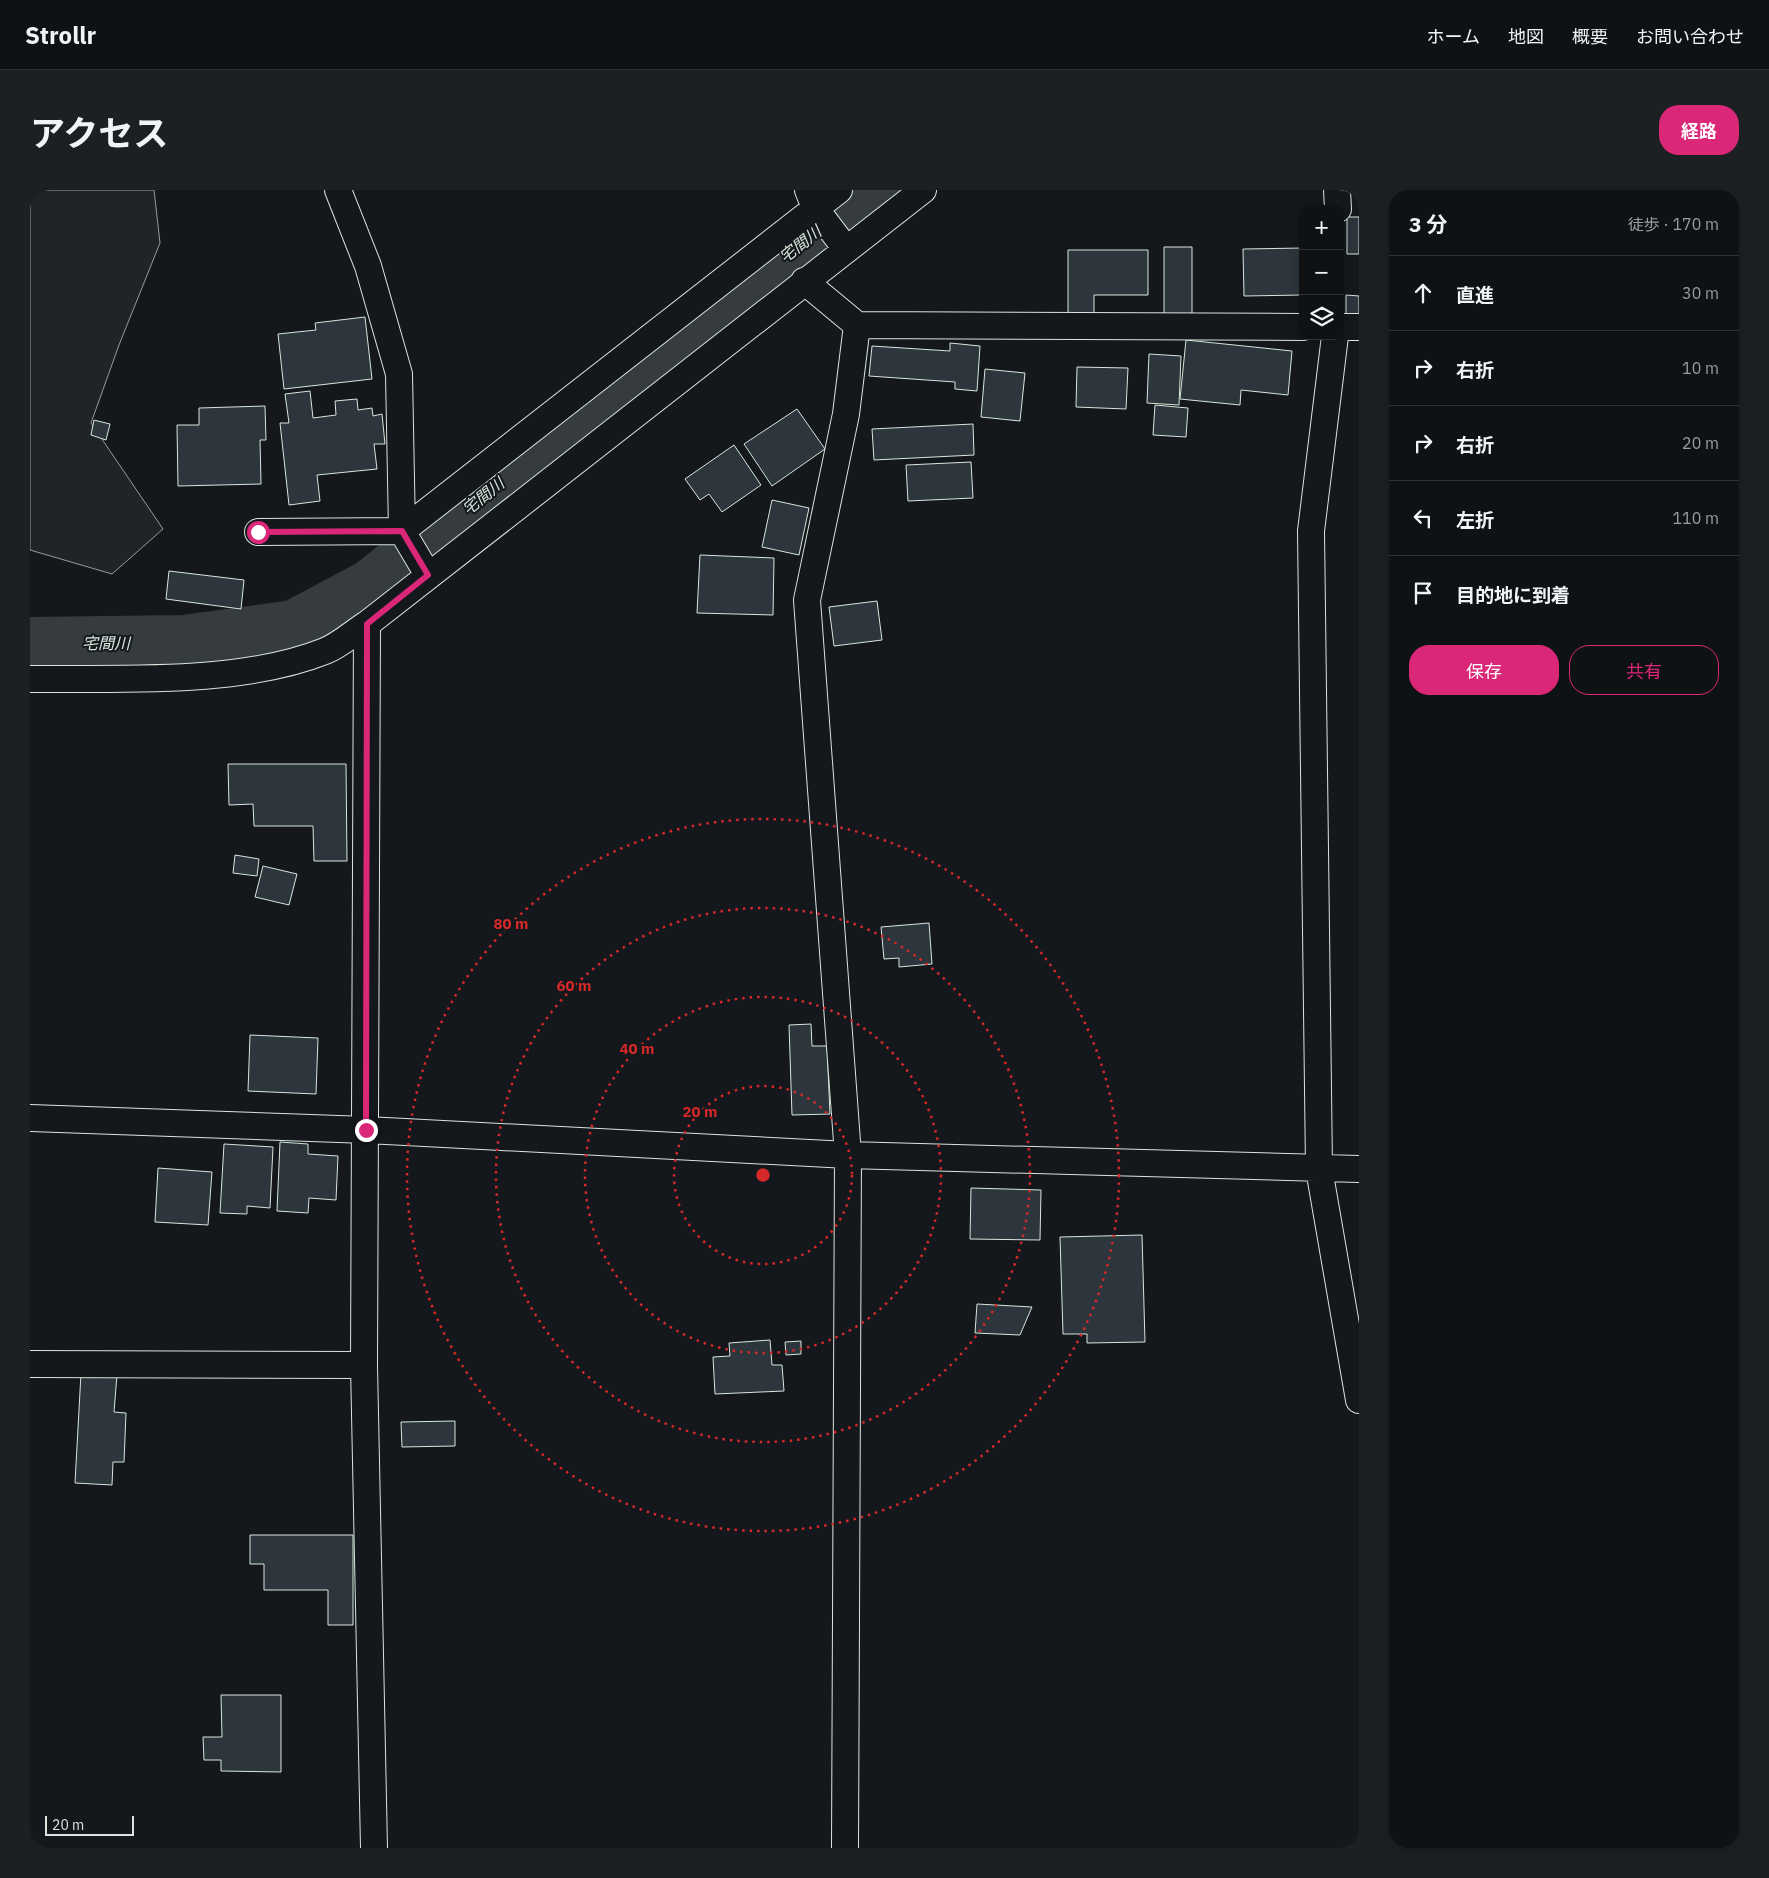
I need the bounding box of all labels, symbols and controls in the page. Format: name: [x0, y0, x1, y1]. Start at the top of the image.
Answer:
text: Strollr: [25, 19, 96, 51]
text: ホーム: [1427, 25, 1480, 48]
text: 地図: [1508, 25, 1544, 48]
text: 概要: [1572, 25, 1608, 48]
text: お問い合わせ: [1636, 25, 1744, 48]
button: 経路: [1659, 105, 1739, 155]
text: アクセス: [30, 110, 168, 156]
map controls: [1299, 205, 1344, 340]
button: +: [1299, 205, 1344, 250]
text: 3 分: [1409, 210, 1448, 238]
text: 徒歩 · 170 m: [1628, 214, 1719, 234]
water label: 宅間川: [775, 220, 827, 267]
button: −: [1299, 250, 1344, 295]
icon: ahead: [1409, 279, 1437, 307]
text: 直進: [1456, 283, 1494, 307]
text: 30 m: [1682, 283, 1719, 303]
button: layers: [1299, 295, 1344, 340]
icon: right: [1409, 354, 1437, 382]
text: 右折: [1456, 358, 1494, 382]
text: 10 m: [1682, 358, 1719, 378]
icon: right: [1409, 429, 1437, 457]
text: 右折: [1456, 433, 1494, 457]
text: 20 m: [1682, 433, 1719, 453]
water label: 宅間川: [458, 472, 509, 519]
icon: left: [1409, 504, 1437, 532]
text: 左折: [1456, 508, 1494, 532]
text: 110 m: [1672, 508, 1719, 528]
route start: [247, 521, 270, 544]
icon: arrive: [1409, 579, 1437, 607]
text: 目的地に到着: [1456, 583, 1570, 607]
water label: 宅間川: [82, 633, 132, 653]
button: 保存: [1409, 645, 1559, 695]
button: 共有: [1569, 645, 1719, 695]
text: 80 m: [494, 914, 528, 933]
text: 60 m: [557, 976, 591, 995]
text: 40 m: [620, 1039, 654, 1058]
text: 20 m: [683, 1102, 717, 1121]
route end: [355, 1119, 378, 1142]
centre of rings: [754, 1166, 772, 1184]
scale bar: [45, 1813, 134, 1836]
text: 20 m: [52, 1816, 84, 1834]

